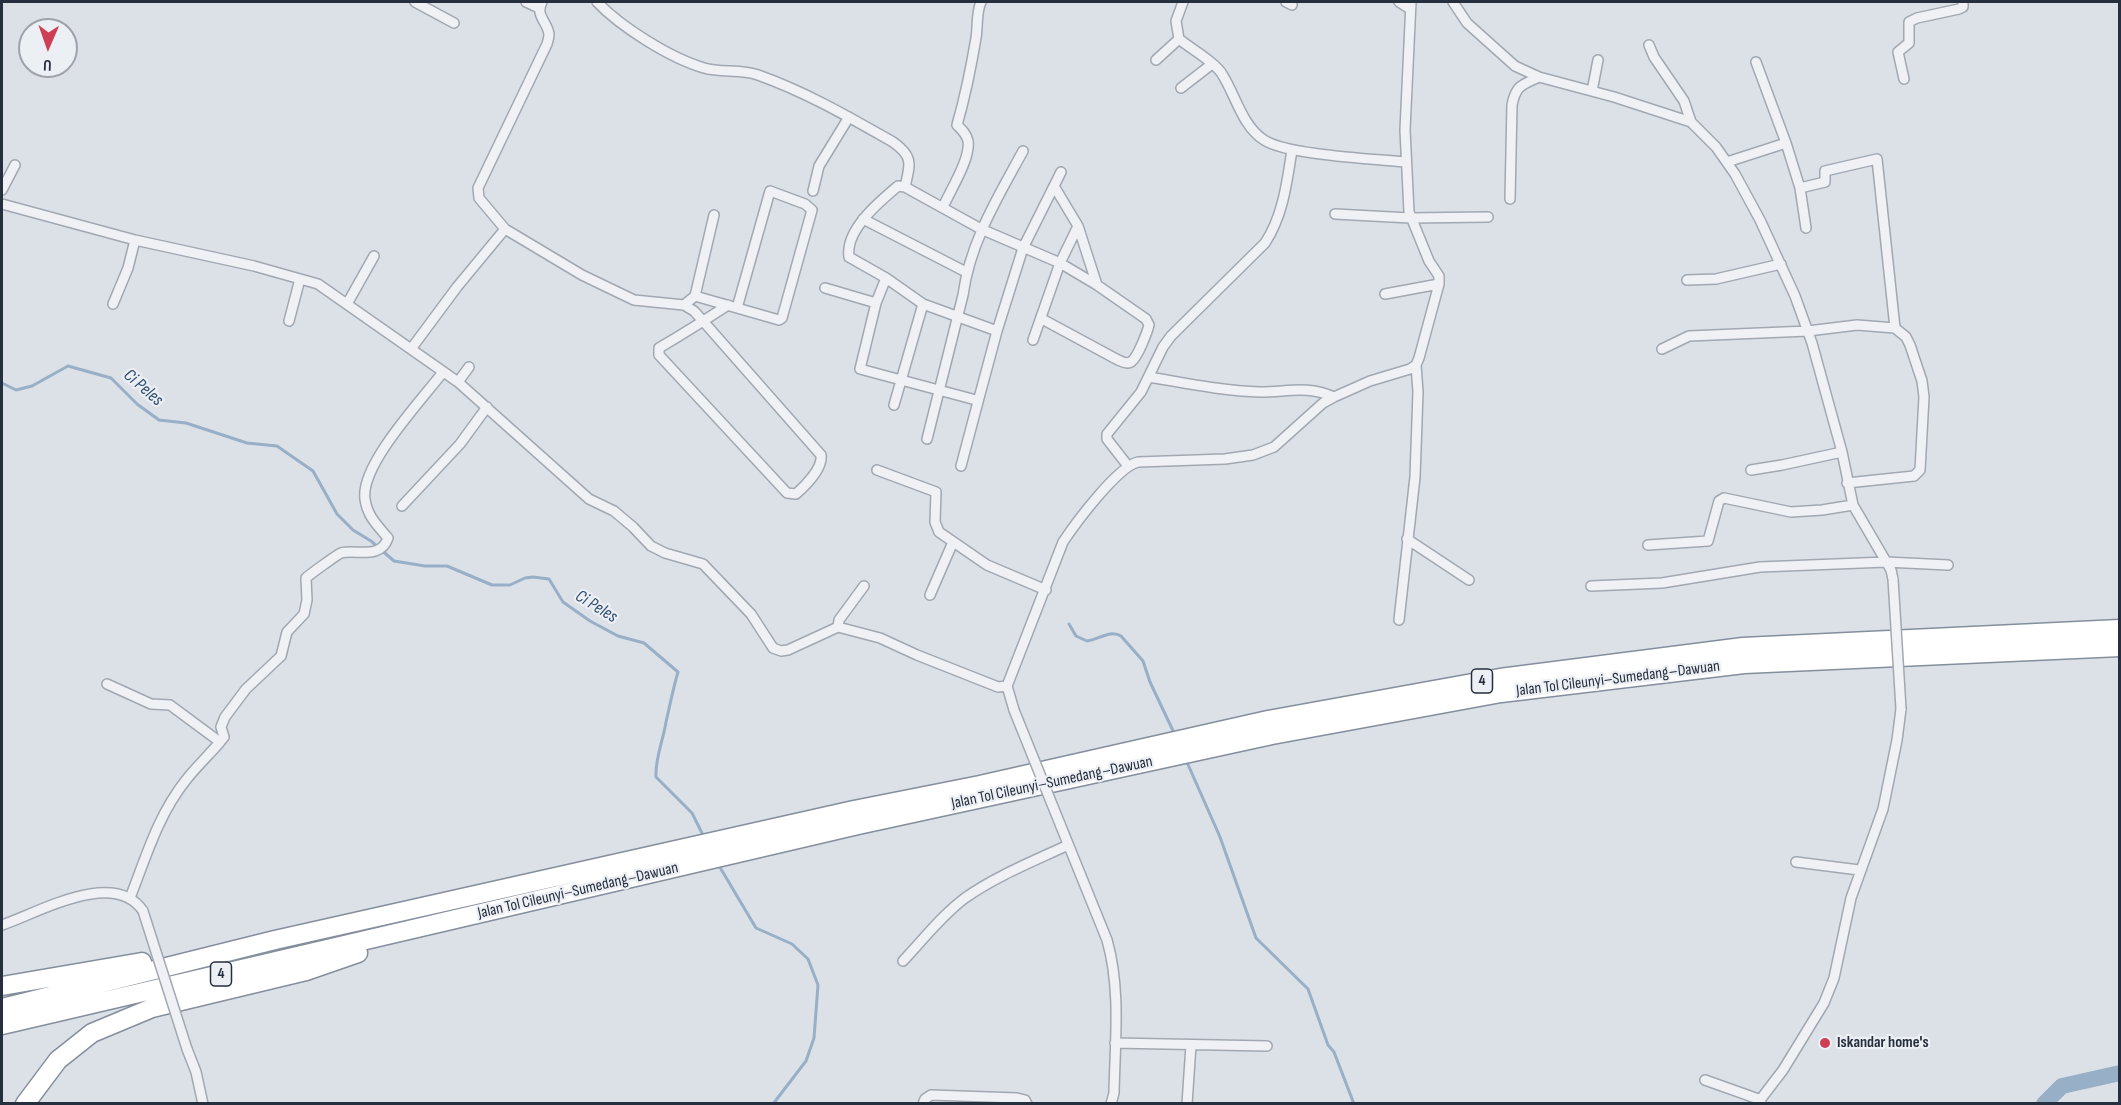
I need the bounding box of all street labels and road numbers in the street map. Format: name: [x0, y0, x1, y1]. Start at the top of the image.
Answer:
street label: Jalan Tol Cileunyi–Sumedang–Dawuan: [1515, 657, 1721, 701]
road number: 4: [1472, 669, 1492, 693]
street label: Jalan Tol Cileunyi–Sumedang–Dawuan: [950, 752, 1154, 814]
street label: Jalan Tol Cileunyi–Sumedang–Dawuan: [476, 859, 680, 923]
road number: 4: [210, 962, 232, 986]

